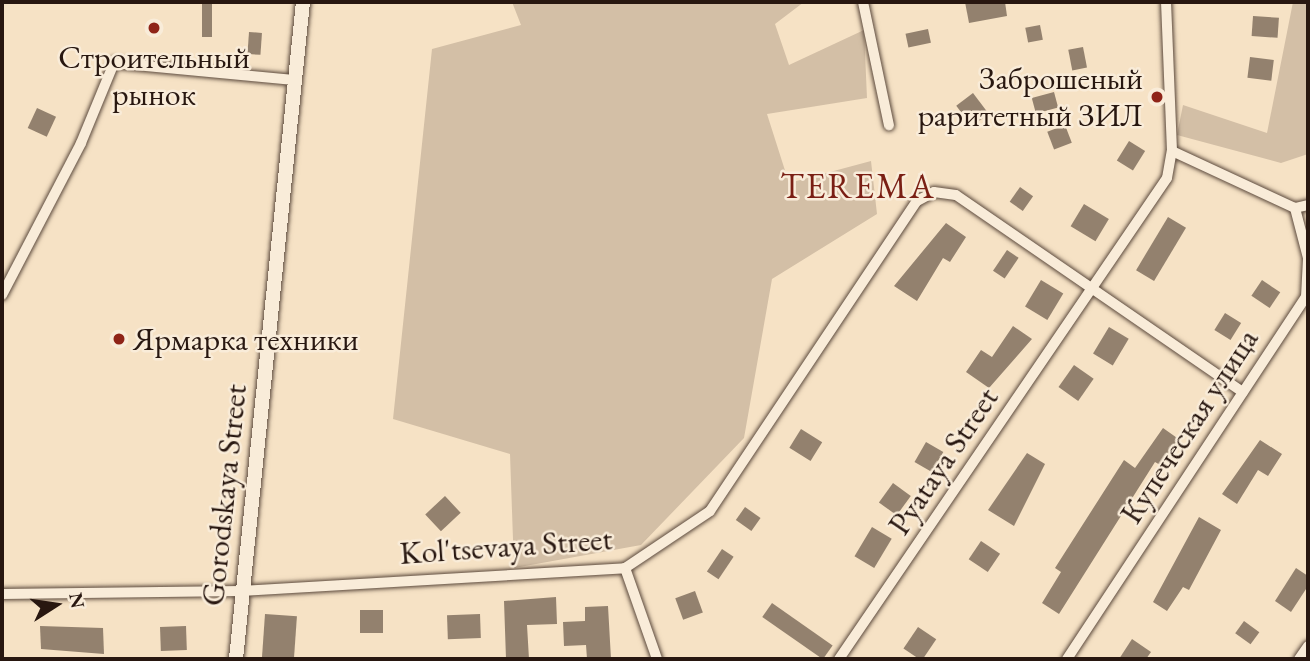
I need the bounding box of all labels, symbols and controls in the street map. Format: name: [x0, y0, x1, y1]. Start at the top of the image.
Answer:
marker: Строительный рынок: [146, 20, 162, 36]
place label: Строительный рынок: [58, 39, 250, 114]
place label: Заброшеный раритетный ЗИЛ: [918, 60, 1143, 135]
marker: Заброшеный раритетный ЗИЛ: [1149, 89, 1165, 105]
district label: TEREMA: [781, 165, 935, 207]
place label: Ярмарка техники: [133, 320, 359, 358]
street label: Купеческая улица: [1112, 321, 1266, 531]
marker: Ярмарка техники: [111, 331, 127, 347]
street label: Pyataya Street: [880, 380, 1006, 542]
street label: Gorodskaya Street: [193, 382, 255, 608]
street label: Kol'tsevaya Street: [398, 519, 614, 573]
north arrow: [21, 570, 91, 640]
text: N: [63, 590, 91, 611]

